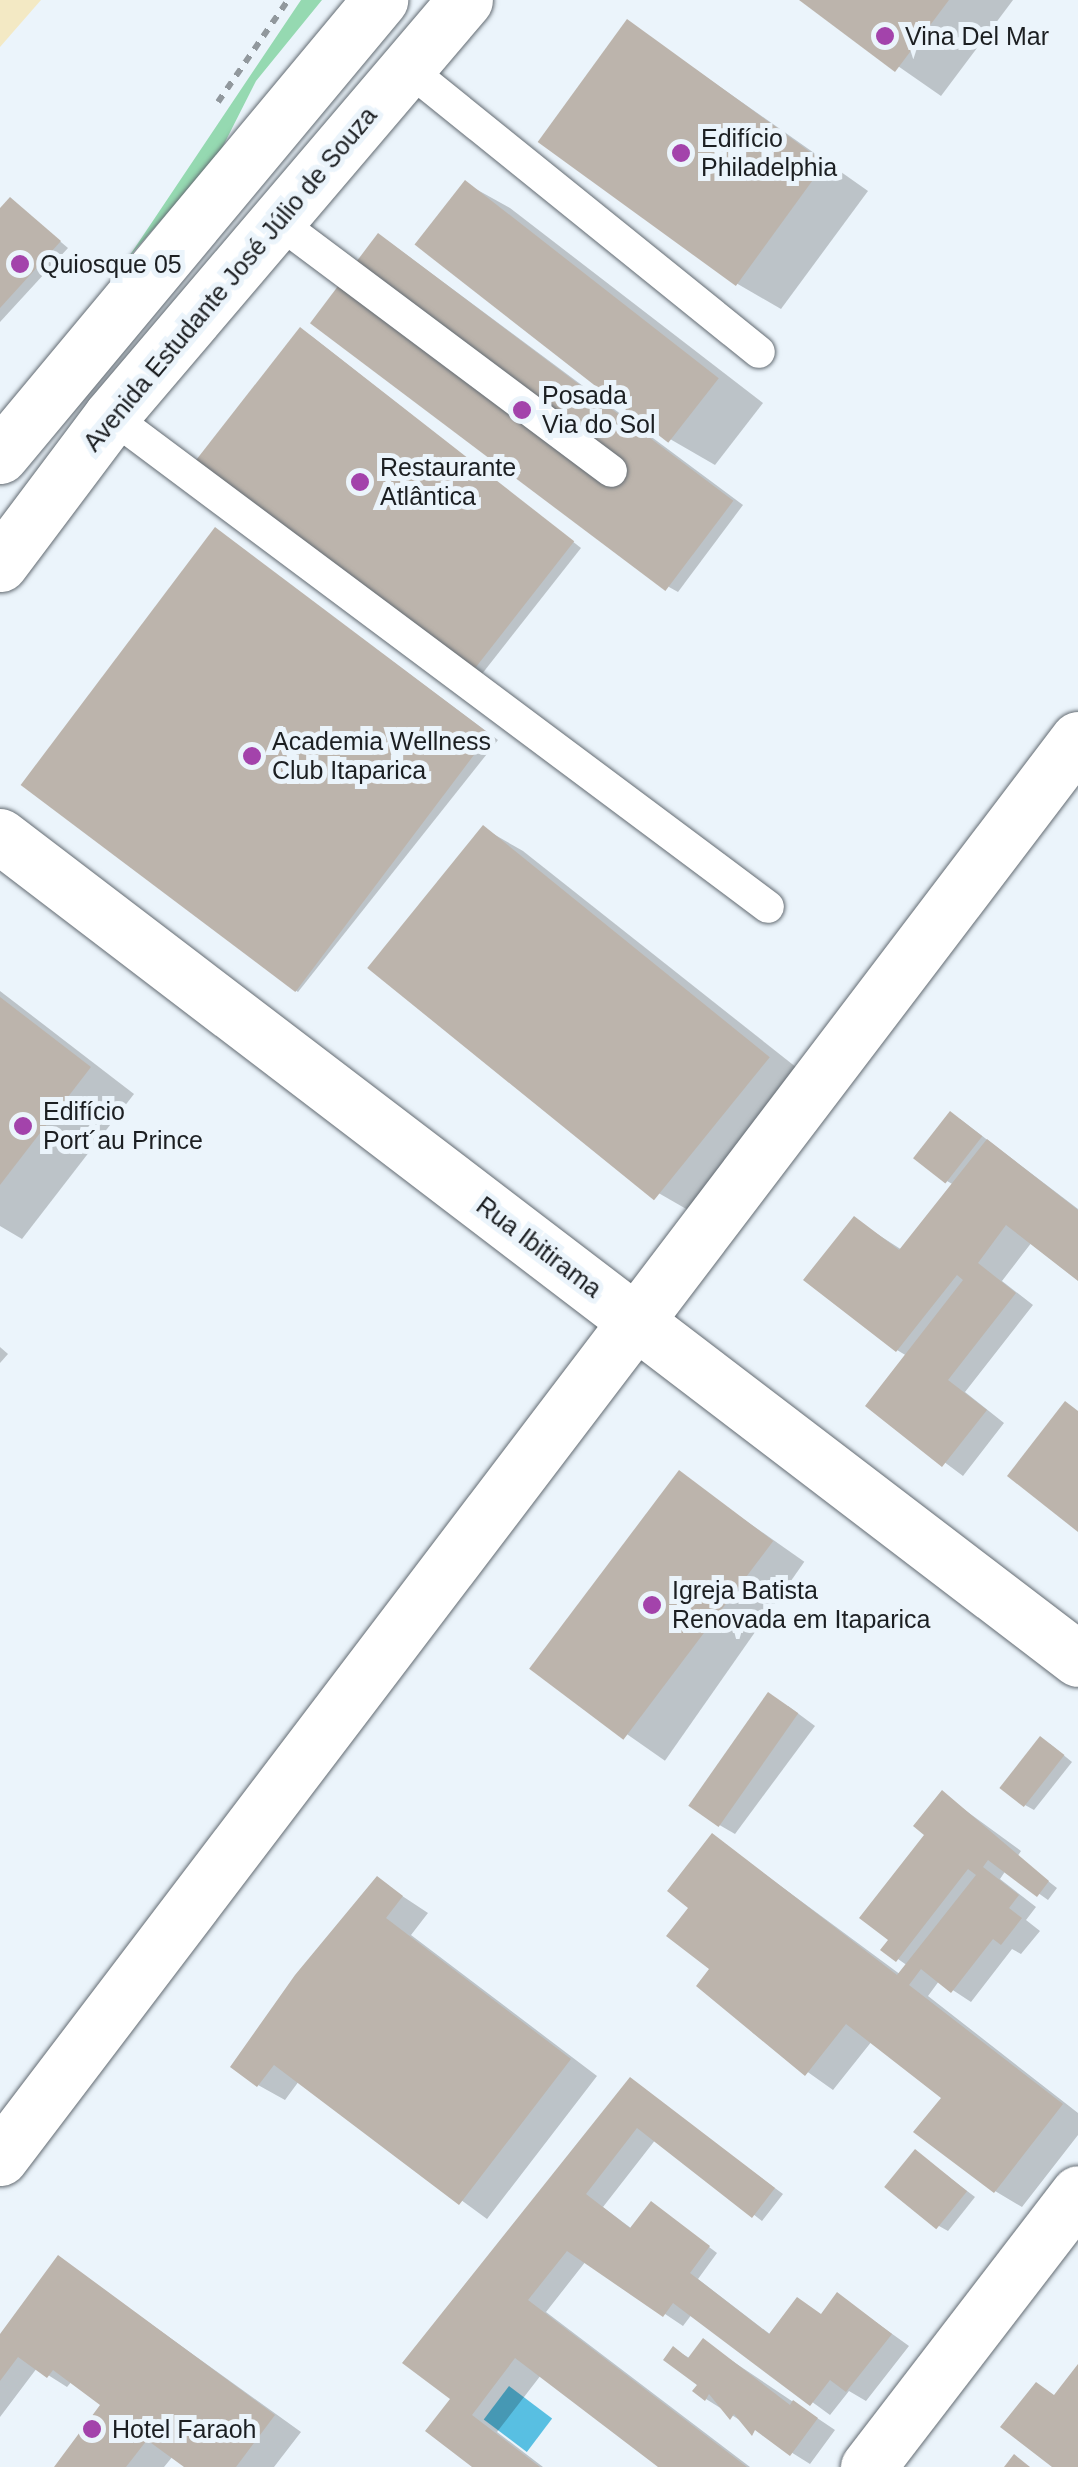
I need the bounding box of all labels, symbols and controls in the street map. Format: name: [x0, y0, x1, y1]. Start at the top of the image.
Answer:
place label: Vina Del Mar: [905, 21, 1049, 51]
marker: Vina Del Mar: [874, 25, 896, 47]
street label: Avenida Estudante José Júlio de Souza: [77, 101, 383, 457]
place label: Edifício Philadelphia: [701, 124, 837, 183]
marker: Edifício Philadelphia: [670, 142, 692, 164]
place label: Quiosque 05: [40, 249, 182, 279]
marker: Quiosque 05: [9, 253, 31, 275]
place label: Posada Via do Sol: [542, 381, 656, 440]
marker: Posada Via do Sol: [511, 399, 533, 421]
place label: Restaurante Atlântica: [380, 453, 516, 512]
marker: Restaurante Atlântica: [349, 471, 371, 493]
place label: Academia Wellness Club Itaparica: [272, 727, 491, 786]
marker: Academia Wellness Club Itaparica: [241, 745, 263, 767]
place label: Edifício Port´au Prince: [43, 1097, 203, 1156]
marker: Edifício Port´au Prince: [12, 1115, 34, 1137]
street label: Rua Ibitirama: [471, 1190, 607, 1304]
place label: Igreja Batista Renovada em Itaparica: [672, 1576, 930, 1635]
marker: Igreja Batista Renovada em Itaparica: [641, 1594, 663, 1616]
place label: Hotel Faraoh: [112, 2414, 257, 2444]
marker: Hotel Faraoh: [81, 2418, 103, 2440]

